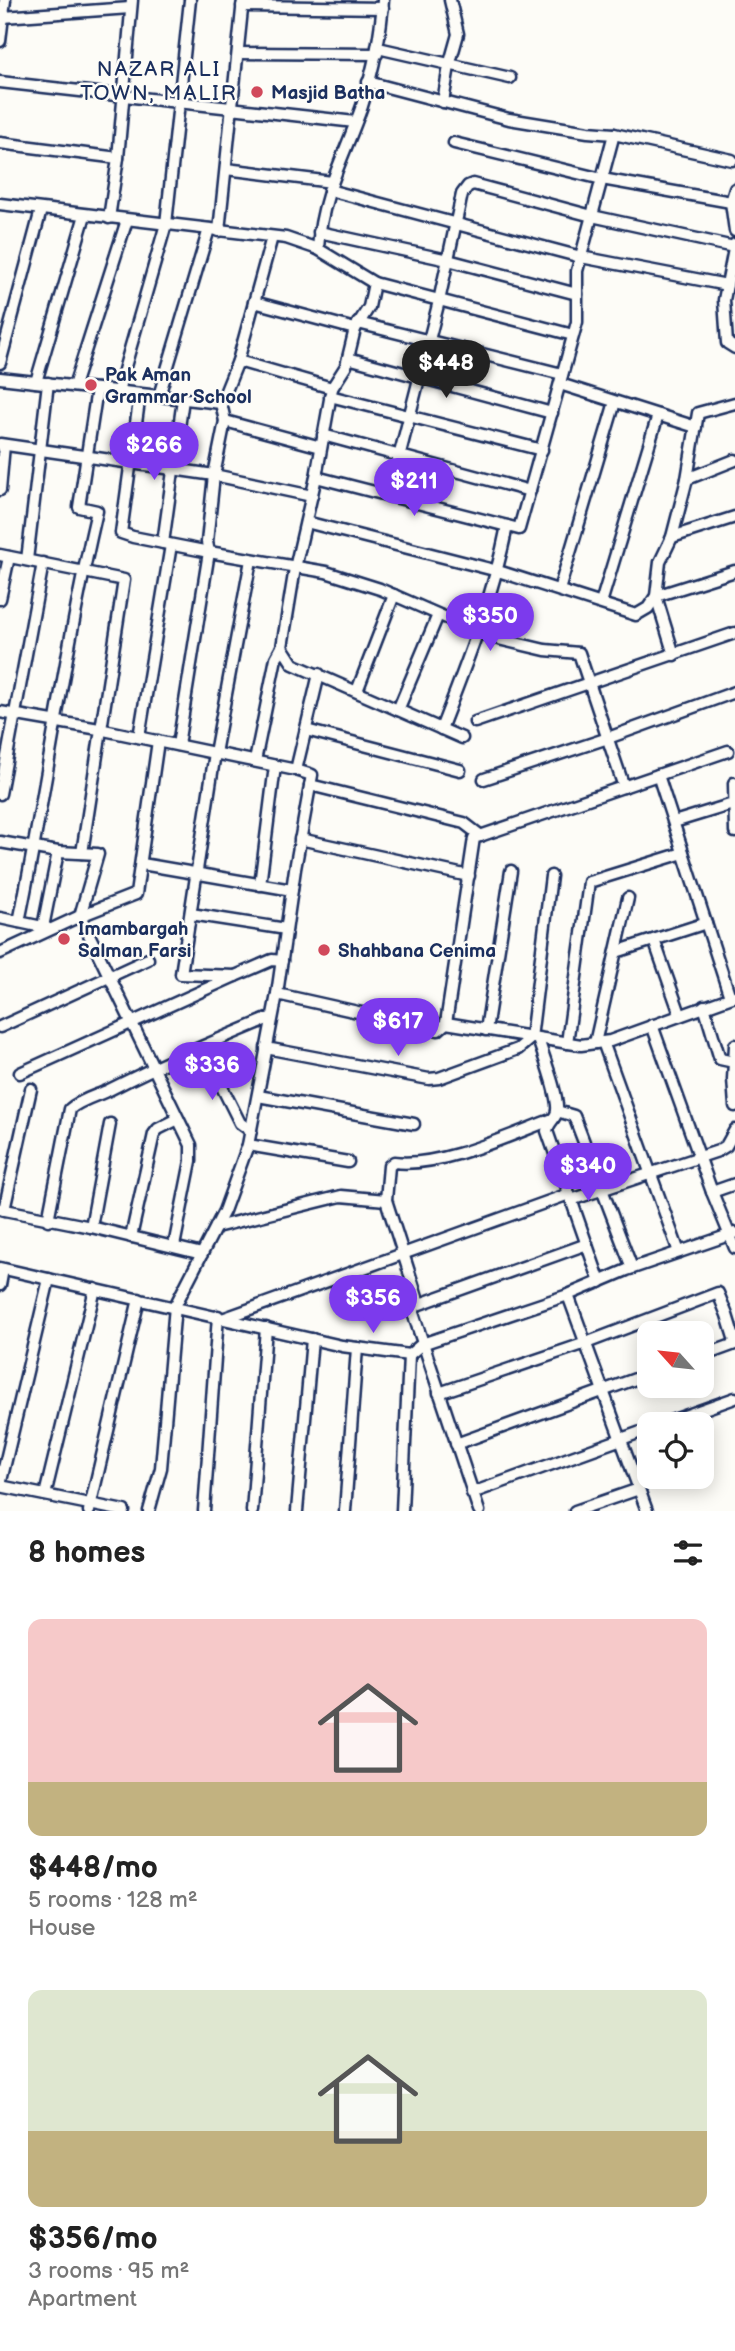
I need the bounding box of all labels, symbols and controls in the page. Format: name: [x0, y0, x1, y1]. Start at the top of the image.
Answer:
district label: NAZAR ALI TOWN, MALIR: [80, 57, 238, 106]
place label: Masjid Batha: [271, 82, 386, 105]
marker: Masjid Batha: [249, 84, 265, 100]
pin: $448: [405, 340, 487, 400]
text: $448: [418, 349, 474, 377]
place label: Pak Aman Grammar School: [105, 364, 252, 409]
marker: Pak Aman Grammar School: [83, 377, 99, 393]
pin: $266: [113, 422, 195, 482]
text: $266: [126, 431, 182, 459]
pin: $211: [373, 458, 455, 518]
text: $211: [390, 467, 438, 495]
pin: $350: [449, 594, 531, 653]
text: $350: [462, 602, 518, 630]
place label: Imambargah Salman Farsi: [78, 918, 192, 963]
marker: Imambargah Salman Farsi: [56, 931, 72, 947]
place label: Shahbana Cenima: [338, 940, 496, 963]
marker: Shahbana Cenima: [316, 942, 332, 958]
pin: $617: [357, 998, 439, 1058]
text: $617: [372, 1007, 424, 1035]
pin: $336: [171, 1042, 253, 1102]
text: $336: [184, 1051, 240, 1079]
pin: $340: [547, 1144, 629, 1203]
text: $340: [560, 1152, 616, 1180]
pin: $356: [332, 1276, 414, 1335]
text: $356: [345, 1284, 401, 1312]
north arrow: [637, 1321, 714, 1398]
map controls: [637, 1321, 714, 1489]
button: locate: [637, 1412, 714, 1489]
icon: filters: [669, 1534, 707, 1572]
text: 8 homes: [28, 1535, 145, 1571]
icon: home: [305, 1665, 431, 1791]
text: $448/mo: [28, 1850, 158, 1886]
text: 5 rooms · 128 m²: [28, 1886, 198, 1914]
text: House: [28, 1914, 95, 1942]
icon: home: [305, 2036, 431, 2162]
text: $356/mo: [28, 2221, 158, 2257]
text: 3 rooms · 95 m²: [28, 2257, 189, 2285]
text: Apartment: [28, 2285, 137, 2313]

